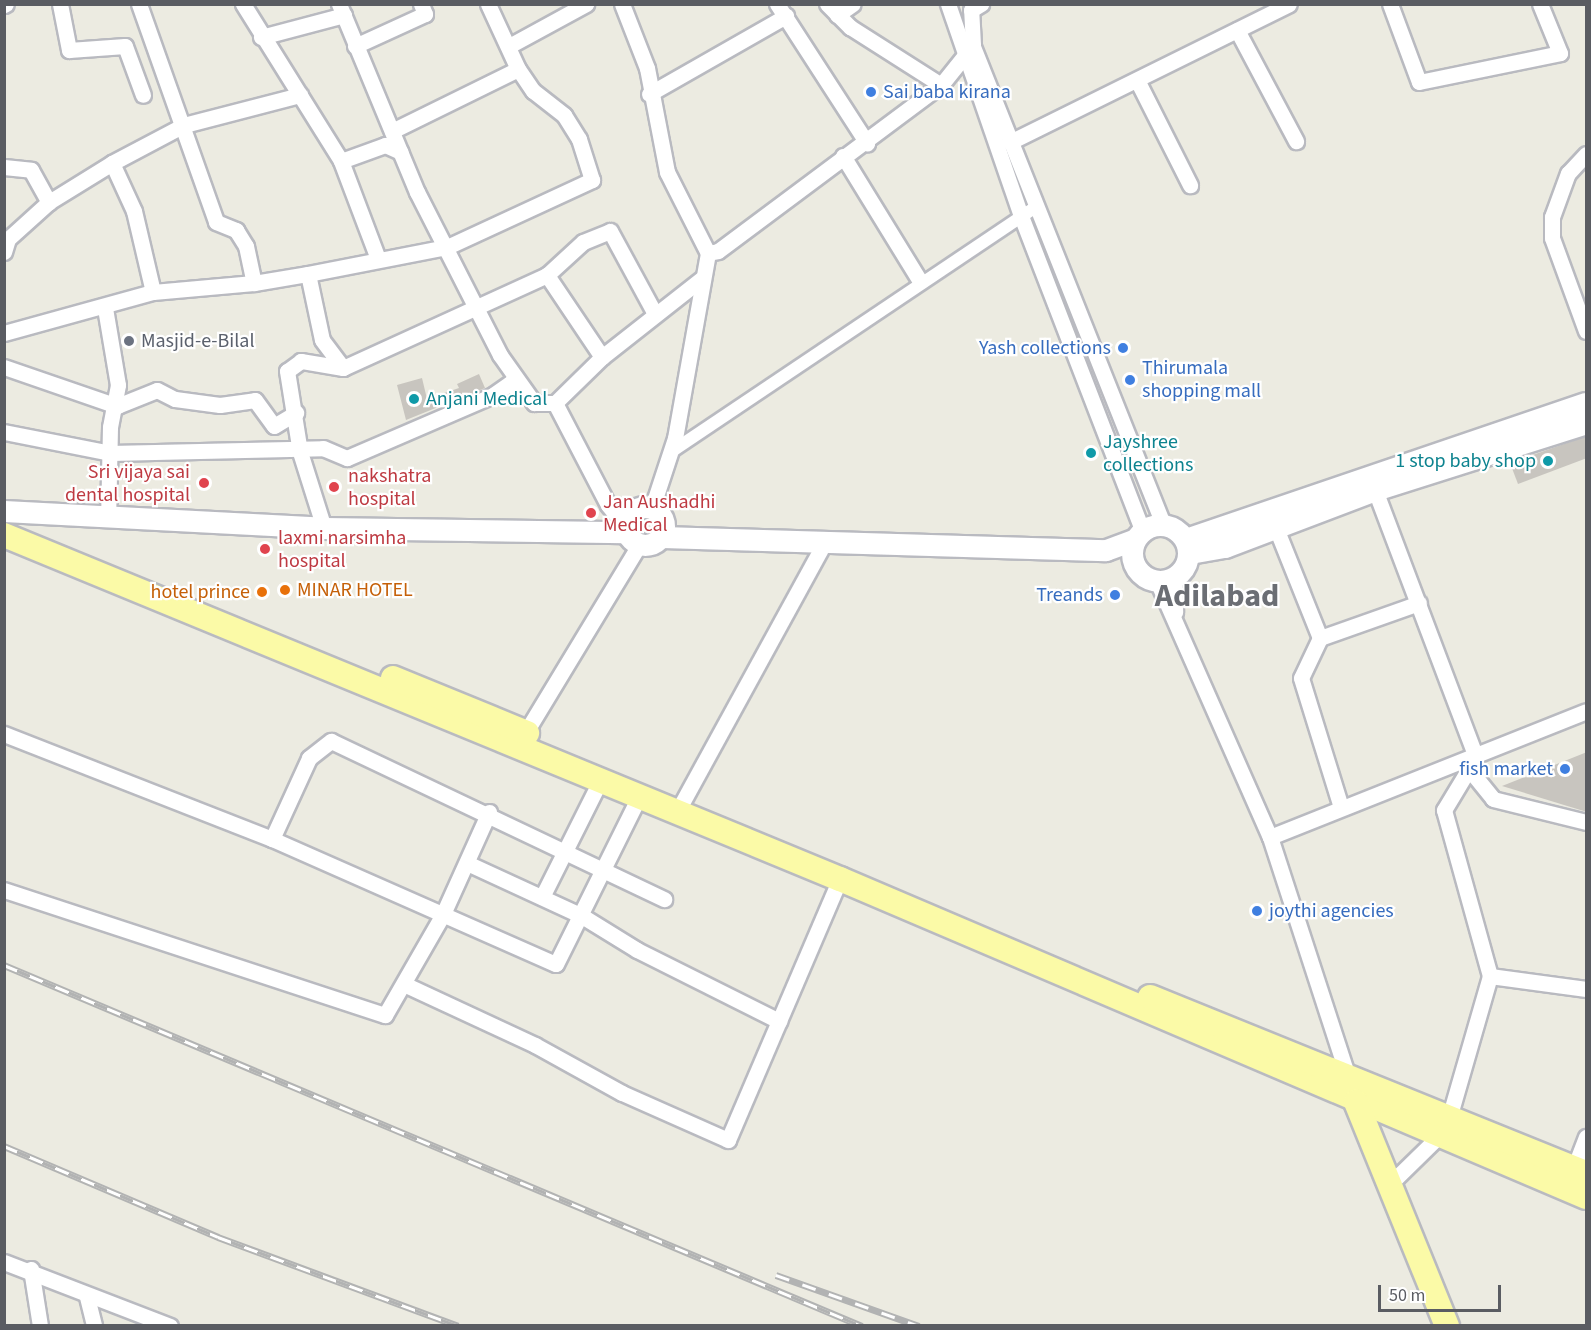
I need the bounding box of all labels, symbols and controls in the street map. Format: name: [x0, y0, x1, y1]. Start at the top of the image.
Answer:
place label: Sai baba kirana: [883, 80, 1011, 104]
marker: Sai baba kirana: [864, 85, 878, 99]
place label: Masjid-e-Bilal: [141, 329, 254, 353]
marker: Masjid-e-Bilal: [122, 334, 136, 348]
place label: Yash collections: [979, 336, 1111, 360]
marker: Yash collections: [1116, 341, 1130, 355]
place label: Thirumala shopping mall: [1142, 356, 1261, 403]
marker: Thirumala shopping mall: [1123, 373, 1137, 387]
place label: Anjani Medical: [426, 387, 547, 411]
marker: Anjani Medical: [407, 392, 421, 406]
place label: Jayshree collections: [1103, 430, 1193, 477]
marker: Jayshree collections: [1084, 446, 1098, 460]
place label: 1 stop baby shop: [1395, 449, 1536, 473]
marker: 1 stop baby shop: [1541, 454, 1555, 468]
place label: Sri vijaya sai dental hospital: [65, 460, 190, 507]
place label: nakshatra hospital: [348, 464, 431, 511]
marker: Sri vijaya sai dental hospital: [195, 474, 213, 492]
marker: nakshatra hospital: [325, 478, 343, 496]
place label: Jan Aushadhi Medical: [603, 490, 715, 537]
marker: Jan Aushadhi Medical: [584, 506, 598, 520]
place label: laxmi narsimha hospital: [278, 526, 406, 573]
marker: laxmi narsimha hospital: [256, 540, 274, 558]
district label: Adilabad: [1155, 577, 1279, 615]
place label: MINAR HOTEL: [297, 578, 413, 602]
place label: hotel prince: [151, 580, 250, 604]
marker: MINAR HOTEL: [278, 583, 292, 597]
place label: Treands: [1036, 583, 1103, 607]
marker: hotel prince: [255, 585, 269, 599]
marker: Treands: [1108, 588, 1122, 602]
place label: fish market: [1459, 757, 1553, 781]
marker: fish market: [1558, 762, 1572, 776]
place label: joythi agencies: [1269, 899, 1394, 923]
marker: joythi agencies: [1250, 904, 1264, 918]
scale bar: [1381, 1273, 1504, 1311]
text: 50 m: [1389, 1283, 1425, 1308]

